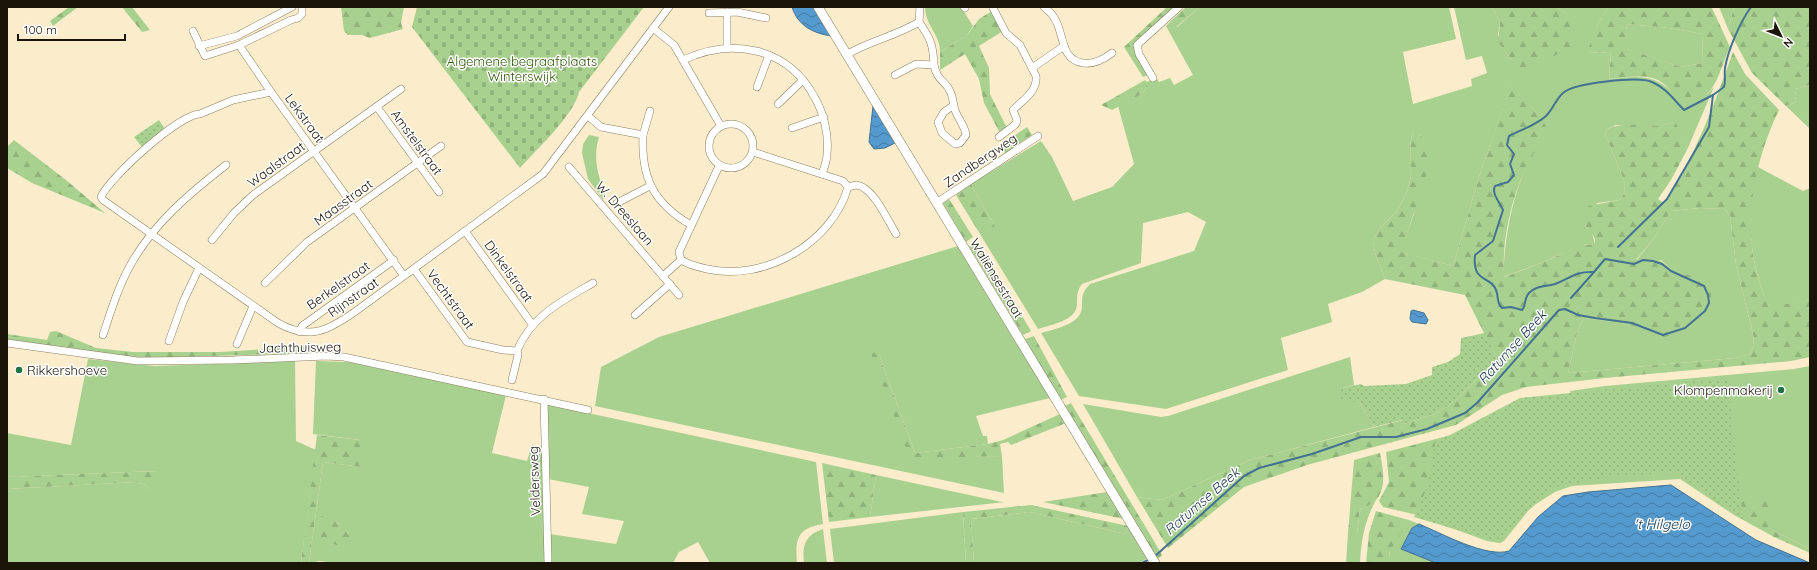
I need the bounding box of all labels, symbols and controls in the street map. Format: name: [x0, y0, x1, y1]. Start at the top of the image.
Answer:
scale bar: [18, 16, 125, 42]
north arrow: [1761, 16, 1801, 56]
text: 100 m: [24, 22, 57, 37]
text: N: [1780, 35, 1796, 51]
park label: Algemene begraafplaats Winterswijk: [447, 53, 597, 84]
street label: Lekstraat: [282, 90, 328, 146]
street label: Amstelstraat: [388, 106, 446, 178]
street label: Zandbergweg: [940, 130, 1020, 190]
street label: Waalstraat: [244, 138, 308, 190]
street label: Maasstraat: [311, 175, 375, 229]
street label: W. Dreeslaan: [593, 178, 657, 248]
street label: Waliënsestraat: [967, 235, 1027, 321]
street label: Dinkelstraat: [481, 237, 537, 305]
street label: Berkelstraat: [303, 257, 373, 313]
street label: Vechtstraat: [424, 266, 478, 332]
street label: Rijnstraat: [325, 274, 381, 320]
water label: Ratumse Beek: [1474, 305, 1551, 388]
street label: Jachthuisweg: [259, 338, 341, 356]
place label: Rikkershoeve: [27, 362, 107, 378]
marker: Rikkershoeve: [14, 365, 24, 375]
place label: Klompenmakerij: [1674, 382, 1773, 398]
marker: Klompenmakerij: [1776, 385, 1786, 395]
street label: Veldersweg: [525, 446, 543, 516]
water label: Ratumse Beek: [1161, 462, 1245, 539]
water label: 't Hilgelo: [1634, 515, 1690, 533]

